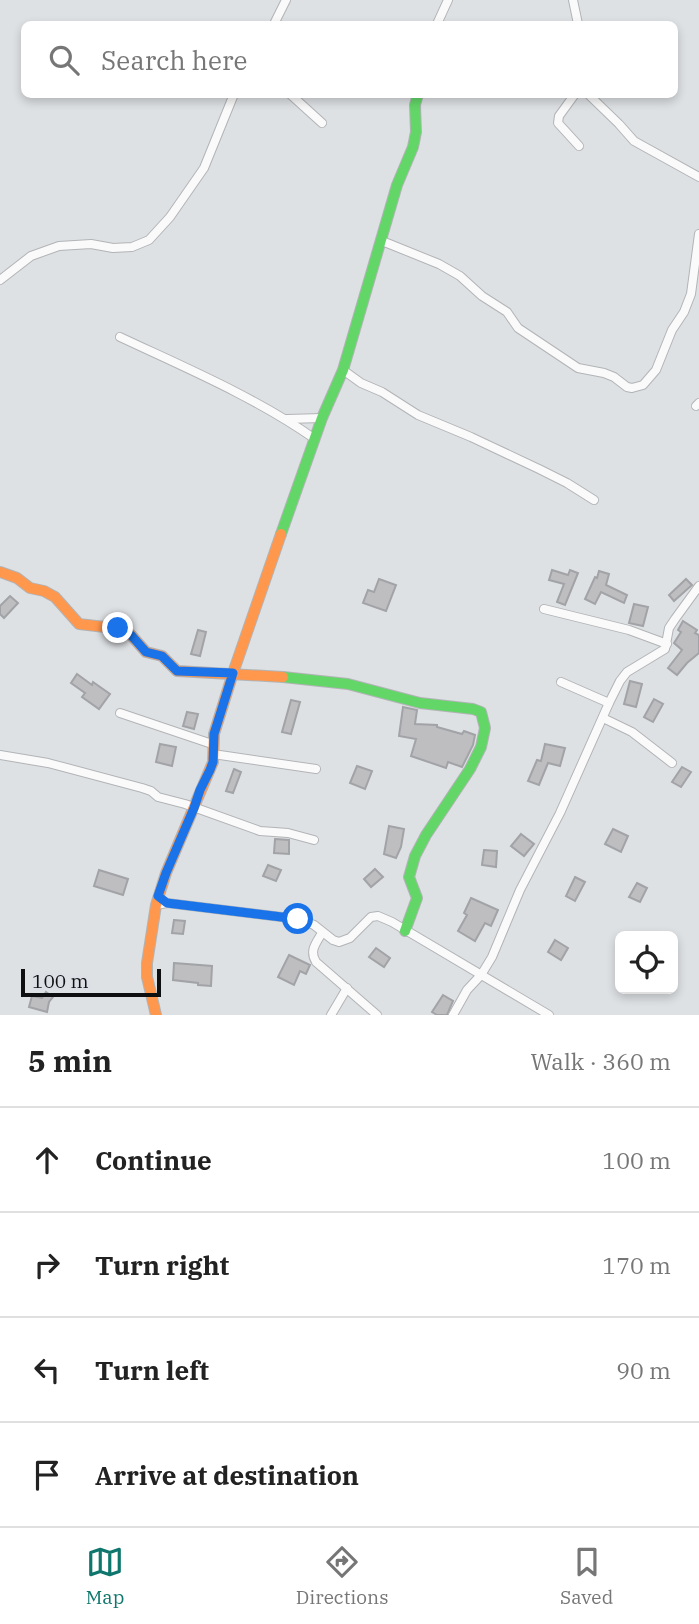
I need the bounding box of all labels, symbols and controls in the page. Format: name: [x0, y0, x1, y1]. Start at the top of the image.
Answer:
search box: [21, 21, 678, 98]
icon: search: [45, 41, 83, 79]
text: Search here: [101, 43, 247, 77]
route end: [102, 612, 133, 643]
route start: [282, 903, 313, 934]
map controls: [615, 931, 678, 994]
button: locate: [615, 931, 678, 994]
scale bar: [21, 966, 161, 998]
text: 100 m: [32, 969, 89, 993]
text: 5 min: [28, 1041, 112, 1080]
text: Walk · 360 m: [530, 1046, 671, 1076]
icon: ahead: [28, 1141, 66, 1179]
text: Continue: [95, 1143, 212, 1177]
text: 100 m: [602, 1145, 671, 1175]
icon: right: [28, 1246, 66, 1284]
text: Turn right: [95, 1248, 229, 1282]
text: 170 m: [602, 1250, 671, 1280]
icon: left: [28, 1351, 66, 1389]
text: Turn left: [95, 1353, 209, 1387]
text: 90 m: [616, 1355, 671, 1385]
icon: arrive: [28, 1456, 66, 1494]
text: Arrive at destination: [95, 1458, 359, 1492]
tab: Map: [86, 1543, 124, 1609]
tab: Directions: [296, 1543, 389, 1609]
tab: Saved: [560, 1543, 613, 1609]

